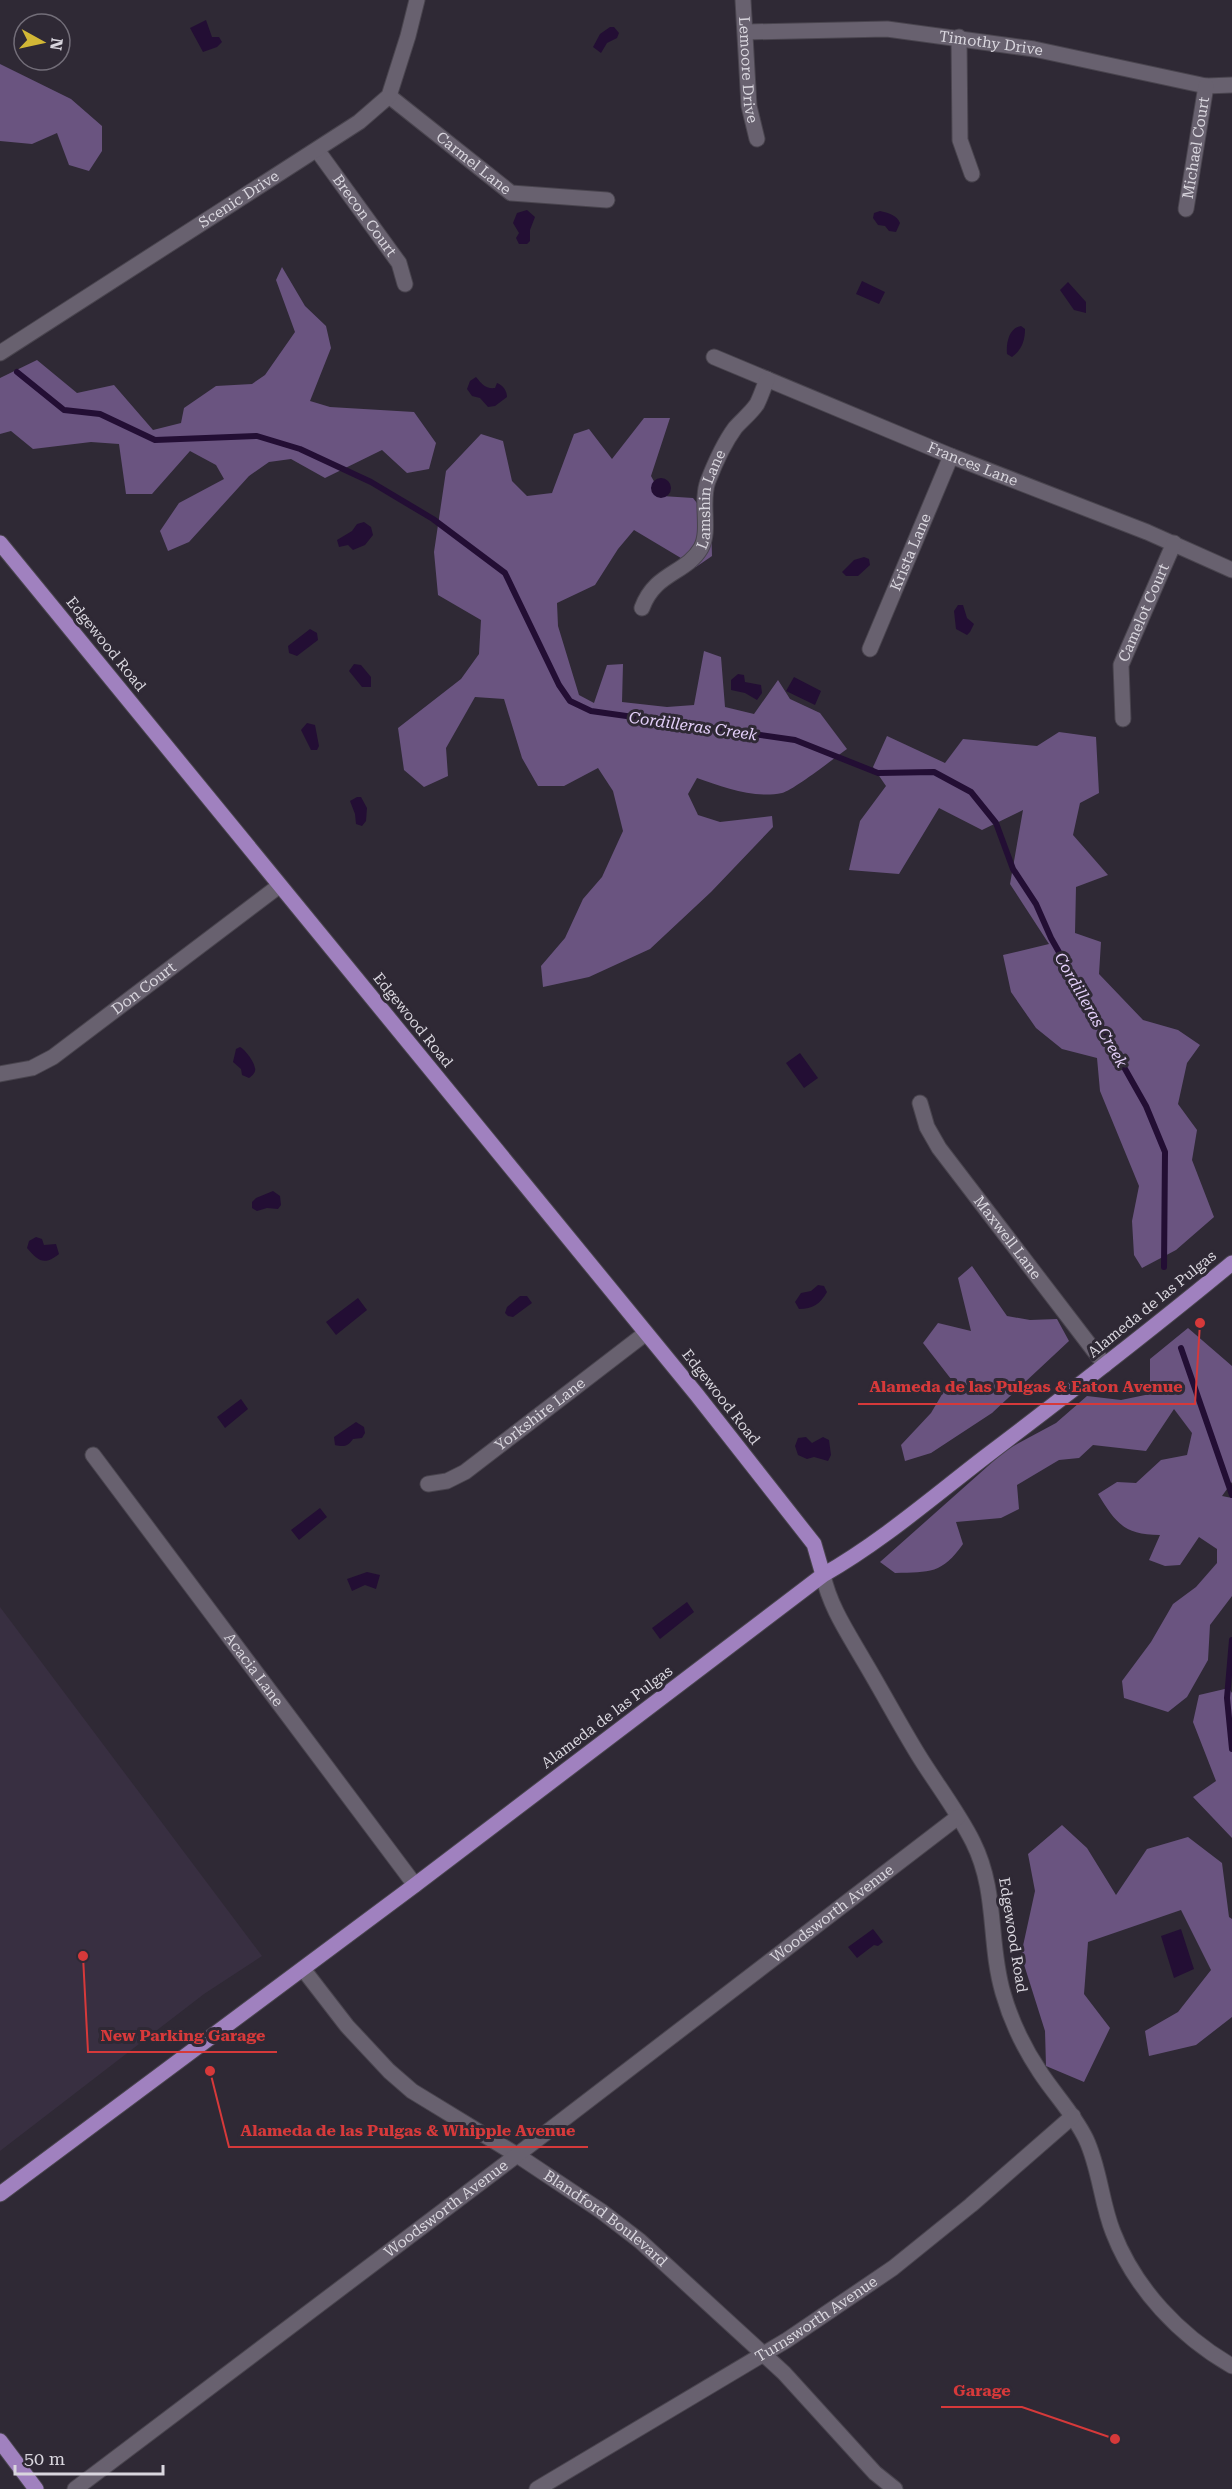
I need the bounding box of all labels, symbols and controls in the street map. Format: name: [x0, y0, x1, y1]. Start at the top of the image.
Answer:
north arrow: [12, 12, 72, 72]
street label: Lemoore Drive: [735, 16, 762, 125]
street label: Timothy Drive: [938, 27, 1045, 60]
text: N: [46, 37, 67, 51]
street label: Michael Court: [1179, 95, 1213, 200]
street label: Carmel Lane: [432, 128, 515, 199]
street label: Scenic Drive: [195, 167, 282, 232]
street label: Brecon Court: [329, 171, 401, 260]
street label: Frances Lane: [925, 438, 1021, 490]
street label: Lamshin Lane: [693, 447, 729, 552]
street label: Krista Lane: [886, 511, 935, 594]
street label: Camelot Court: [1114, 560, 1173, 665]
street label: Edgewood Road: [62, 593, 150, 695]
water label: Cordilleras Creek: [628, 708, 759, 744]
water label: Cordilleras Creek: [1050, 949, 1132, 1071]
street label: Don Court: [108, 958, 180, 1018]
street label: Edgewood Road: [369, 969, 457, 1071]
street label: Maxwell Lane: [970, 1192, 1045, 1283]
street label: Alameda de las Pulgas: [1084, 1247, 1220, 1361]
street label: Edgewood Road: [678, 1346, 764, 1449]
callout: Alameda de las Pulgas & Eaton Avenue: [858, 1370, 1195, 1404]
street label: Yorkshire Lane: [491, 1374, 589, 1455]
text: Alameda de las Pulgas & Eaton Avenue: [869, 1377, 1183, 1396]
street label: Acacia Lane: [220, 1629, 287, 1710]
street label: Alameda de las Pulgas: [538, 1662, 676, 1772]
street label: Woodsworth Avenue: [767, 1861, 897, 1966]
street label: Edgewood Road: [995, 1876, 1031, 1994]
callout: New Parking Garage: [88, 2018, 277, 2052]
text: New Parking Garage: [101, 2026, 265, 2045]
callout: Alameda de las Pulgas & Whipple Avenue: [229, 2113, 588, 2147]
text: Alameda de las Pulgas & Whipple Avenue: [241, 2121, 575, 2140]
street label: Woodsworth Avenue: [381, 2156, 511, 2261]
street label: Blandford Boulevard: [540, 2166, 671, 2271]
street label: Turnsworth Avenue: [752, 2272, 881, 2366]
callout: Garage: [941, 2373, 1022, 2407]
text: Garage: [953, 2381, 1011, 2400]
scale bar: [15, 2438, 164, 2476]
text: 50 m: [24, 2448, 65, 2469]

